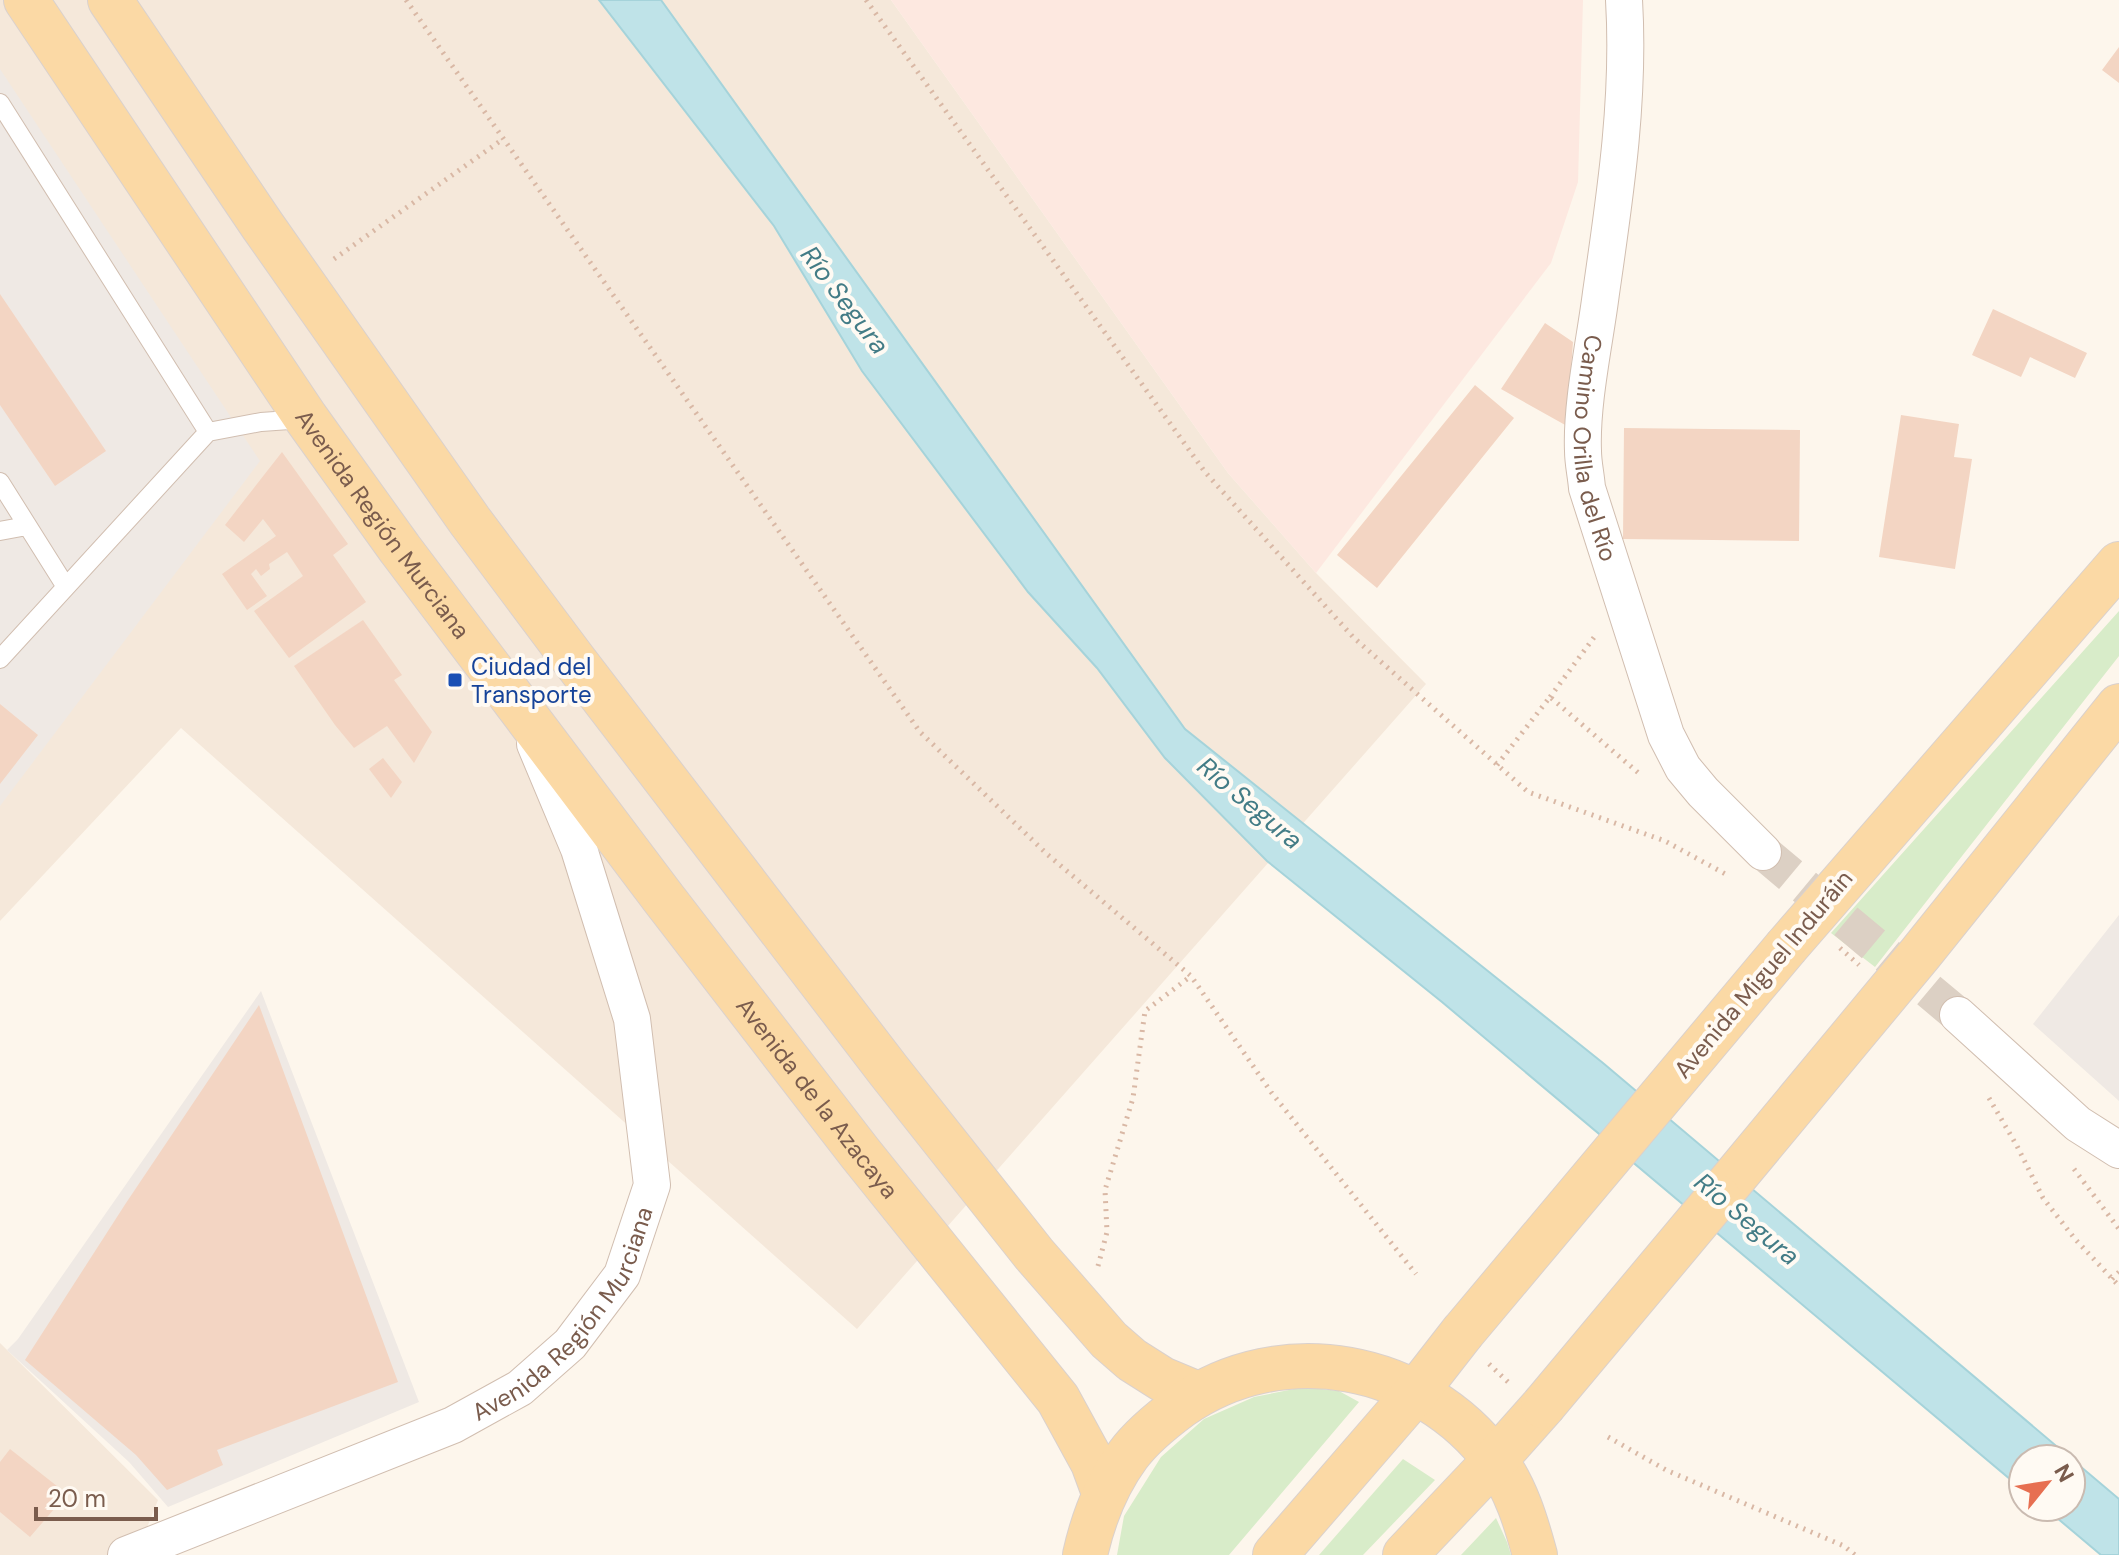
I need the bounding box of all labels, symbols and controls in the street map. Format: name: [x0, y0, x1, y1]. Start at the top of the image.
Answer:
water label: Río Segura: [793, 239, 897, 361]
street label: Camino Orilla del Río: [1567, 333, 1625, 565]
street label: Avenida Región Murciana: [289, 403, 477, 645]
place label: Ciudad del Transporte: [471, 651, 592, 710]
marker: Ciudad del Transporte: [446, 671, 464, 689]
water label: Río Segura: [1190, 749, 1310, 857]
street label: Avenida Miguel Induráin: [1667, 863, 1859, 1085]
street label: Avenida de la Azacaya: [730, 991, 906, 1205]
water label: Río Segura: [1687, 1165, 1807, 1273]
street label: Avenida Región Murciana: [466, 1203, 659, 1427]
north arrow: [2007, 1443, 2087, 1523]
text: N: [2047, 1459, 2080, 1487]
scale bar: [36, 1471, 156, 1521]
text: 20 m: [48, 1483, 106, 1514]

